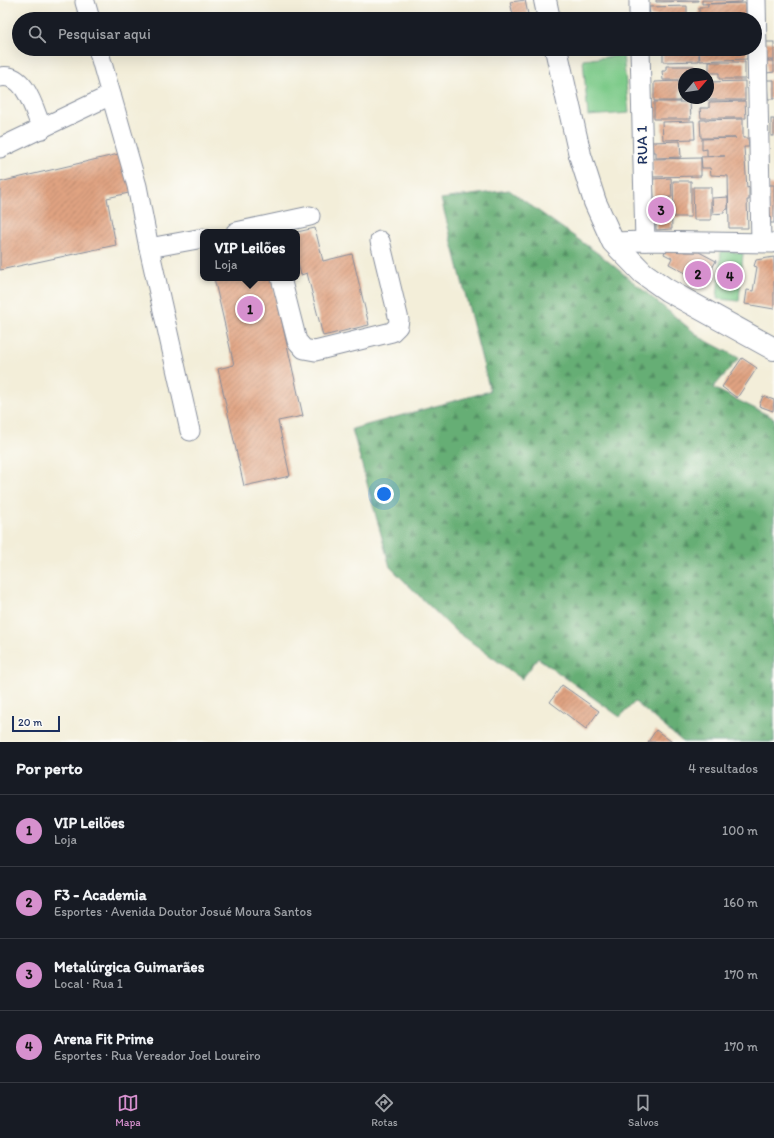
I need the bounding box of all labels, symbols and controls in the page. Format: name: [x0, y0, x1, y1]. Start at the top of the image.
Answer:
search box: [12, 12, 762, 56]
icon: search: [26, 23, 48, 45]
text: Pesquisar aqui: [58, 25, 151, 43]
north arrow: [678, 68, 714, 104]
street label: RUA 1: [633, 125, 651, 165]
pin: 3: [648, 195, 674, 225]
popup: [200, 229, 300, 281]
text: VIP Leilões: [215, 239, 285, 257]
text: Loja: [215, 257, 237, 272]
pin: 2: [685, 259, 711, 289]
pin: 4: [717, 261, 743, 291]
pin: 1: [237, 294, 263, 324]
your location: [374, 484, 394, 504]
scale bar: [12, 714, 60, 733]
text: 20 m: [18, 716, 42, 729]
text: Por perto: [16, 758, 83, 778]
text: 4 resultados: [688, 761, 758, 776]
text: VIP Leilões: [54, 814, 125, 832]
text: 1: [26, 823, 32, 838]
text: 100 m: [722, 823, 758, 838]
text: Loja: [54, 832, 77, 847]
text: F3 - Academia: [54, 886, 147, 904]
text: 2: [26, 895, 32, 910]
text: 160 m: [723, 895, 758, 910]
text: Esportes · Avenida Doutor Josué Moura Santos: [54, 904, 312, 919]
text: Metalúrgica Guimarães: [54, 958, 204, 976]
text: 3: [25, 967, 33, 982]
text: 170 m: [724, 967, 758, 982]
text: Local · Rua 1: [54, 976, 123, 991]
text: Arena Fit Prime: [54, 1030, 154, 1048]
text: 4: [25, 1039, 33, 1054]
text: 170 m: [724, 1039, 758, 1054]
text: Esportes · Rua Vereador Joel Loureiro: [54, 1048, 261, 1063]
tab: Mapa: [115, 1092, 141, 1129]
tab: Rotas: [371, 1092, 398, 1129]
tab: Salvos: [628, 1092, 659, 1129]

